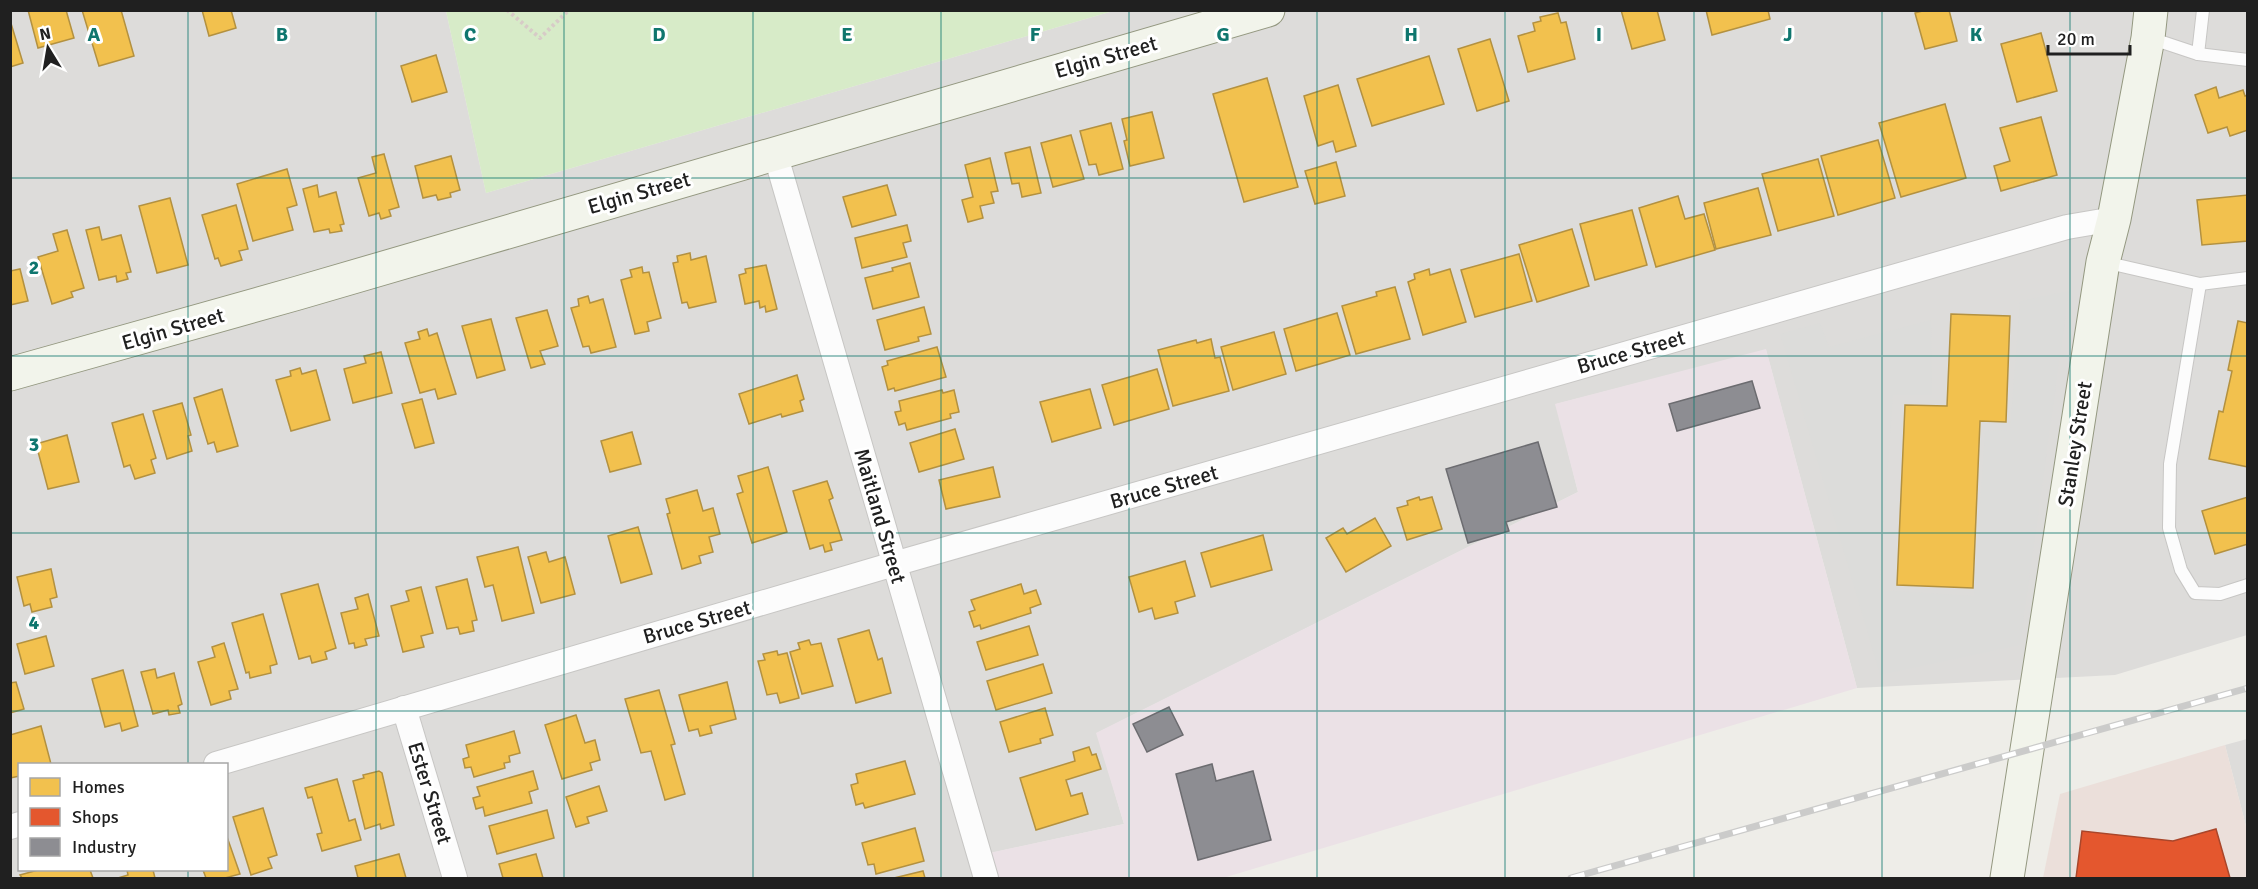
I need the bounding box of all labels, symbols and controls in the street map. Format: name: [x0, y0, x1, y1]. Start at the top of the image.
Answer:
north arrow: [18, 18, 78, 78]
scale bar: [2048, 18, 2130, 56]
text: A: [88, 22, 101, 47]
text: B: [276, 22, 288, 47]
text: C: [464, 22, 476, 47]
text: D: [652, 22, 666, 47]
text: E: [841, 22, 853, 47]
text: F: [1030, 22, 1041, 47]
text: G: [1216, 22, 1230, 47]
text: H: [1404, 22, 1418, 47]
text: I: [1596, 22, 1602, 47]
text: J: [1783, 22, 1793, 47]
text: K: [1970, 22, 1983, 47]
text: N: [38, 23, 53, 45]
text: 20 m: [2057, 28, 2095, 50]
street label: Elgin Street: [1052, 30, 1160, 84]
street label: Elgin Street: [585, 166, 693, 220]
text: 2: [29, 255, 39, 280]
street label: Elgin Street: [119, 302, 227, 356]
street label: Bruce Street: [1574, 324, 1688, 380]
street label: Stanley Street: [2052, 380, 2098, 508]
text: 3: [29, 432, 39, 457]
street label: Maitland Street: [848, 445, 912, 587]
street label: Bruce Street: [1107, 459, 1221, 515]
street label: Bruce Street: [640, 594, 754, 650]
text: 4: [29, 610, 40, 635]
street label: Ester Street: [402, 739, 458, 847]
legend: [18, 763, 228, 871]
text: Homes: [72, 776, 125, 798]
text: Shops: [72, 806, 119, 828]
text: Industry: [72, 836, 137, 858]

